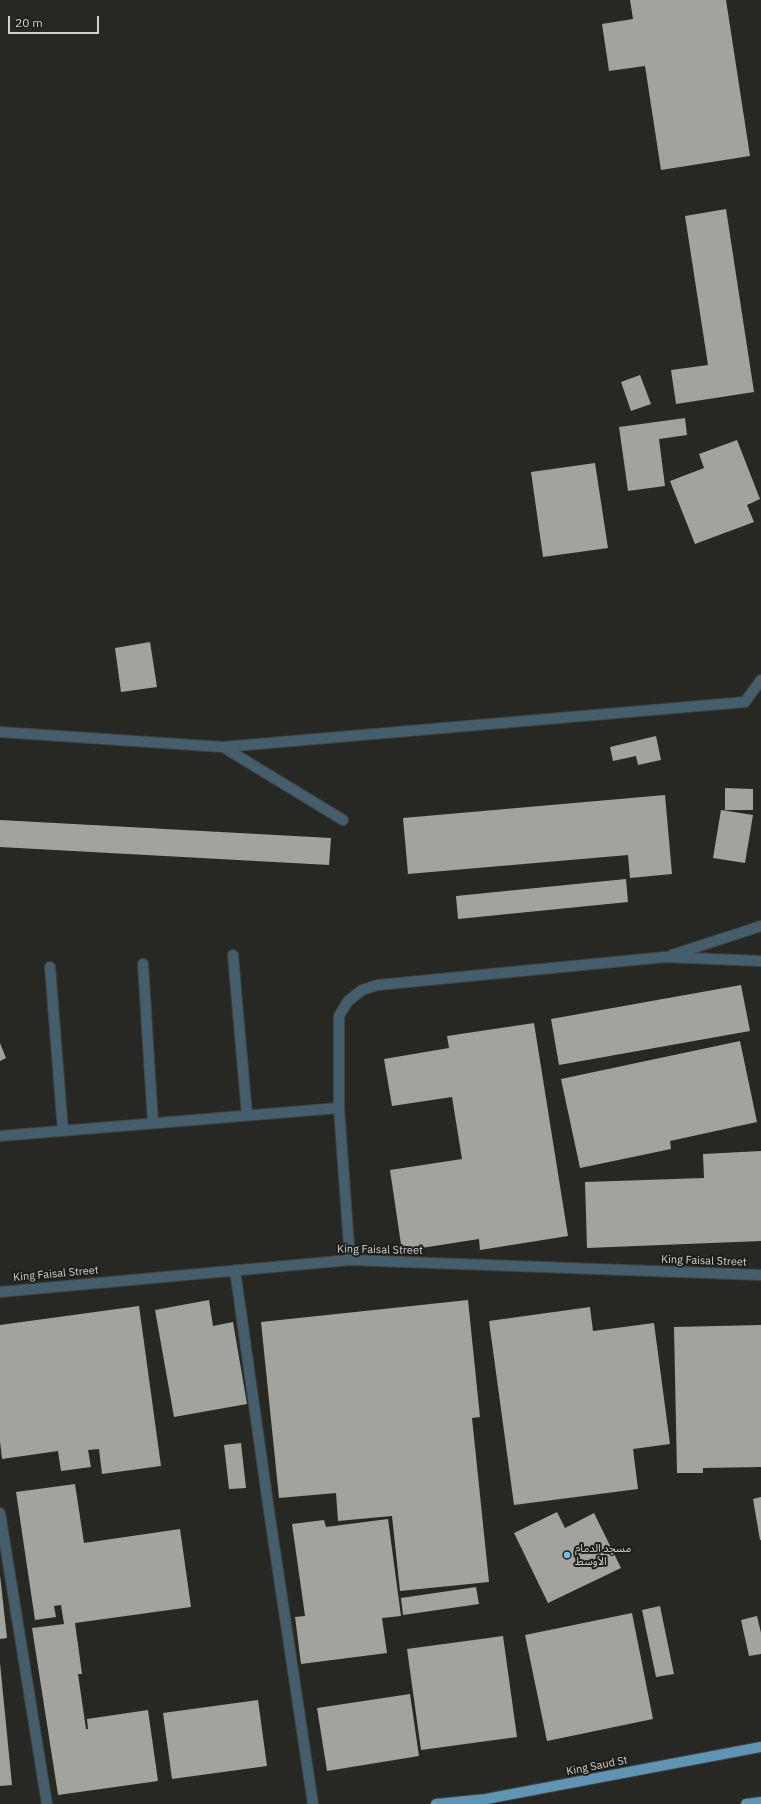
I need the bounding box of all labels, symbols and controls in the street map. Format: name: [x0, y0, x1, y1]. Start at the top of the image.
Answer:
scale bar: [10, 8, 101, 34]
text: 20 m: [15, 15, 43, 30]
street label: King Faisal Street: [337, 1243, 423, 1257]
street label: King Faisal Street: [661, 1253, 747, 1269]
street label: King Faisal Street: [13, 1264, 99, 1284]
place label: مسجد الدمام الأوسط: [575, 1542, 631, 1568]
marker: مسجد الدمام الأوسط: [562, 1550, 572, 1560]
street label: King Saud St: [565, 1754, 629, 1778]

